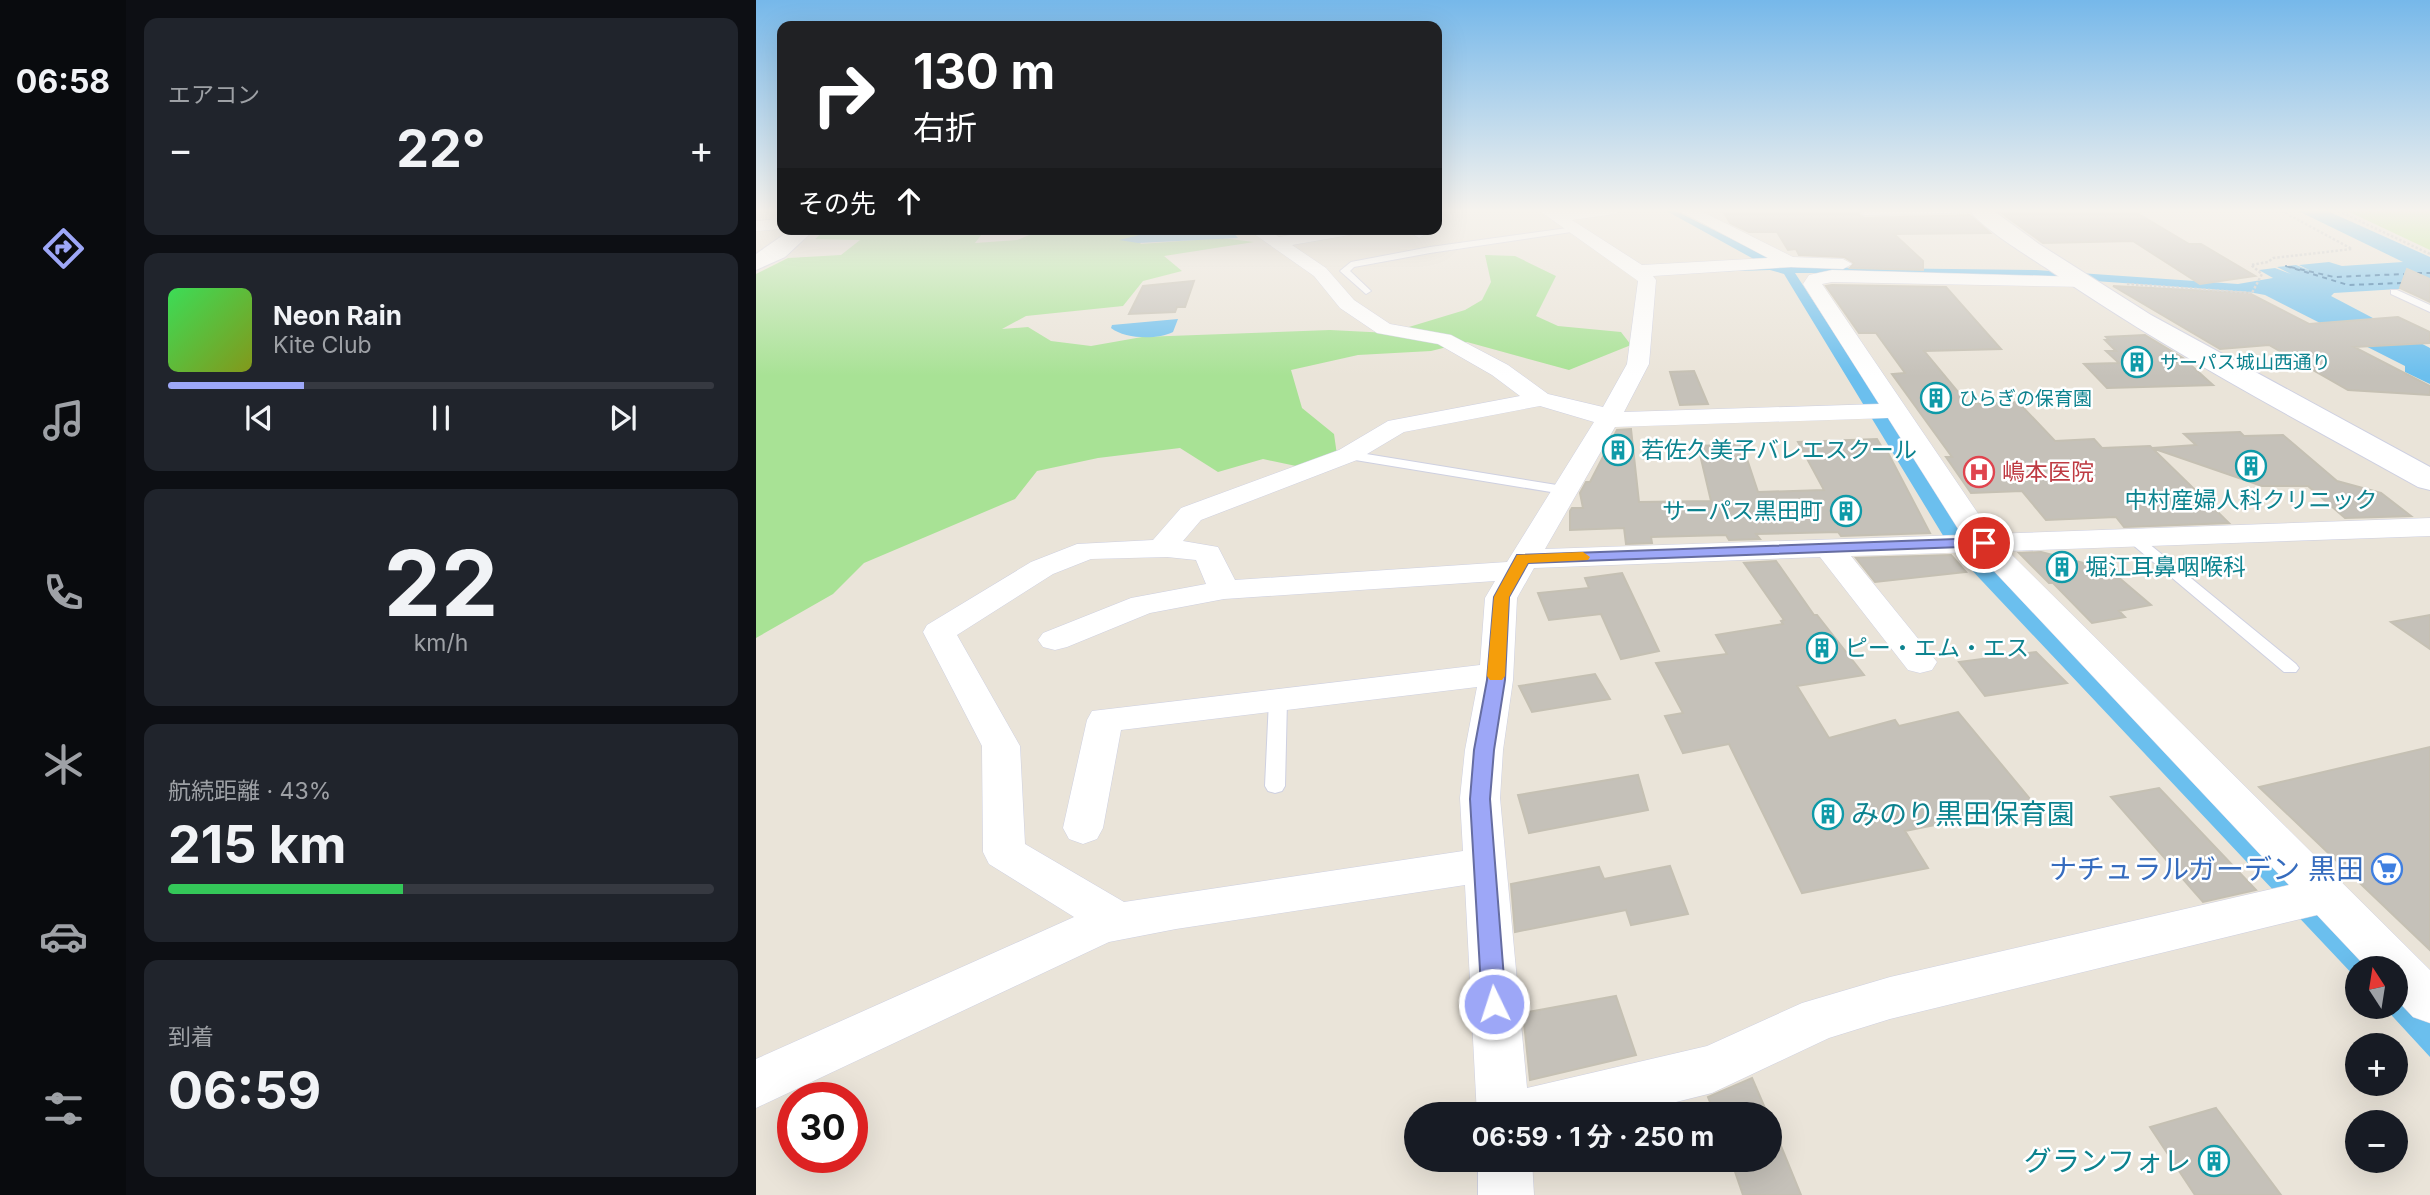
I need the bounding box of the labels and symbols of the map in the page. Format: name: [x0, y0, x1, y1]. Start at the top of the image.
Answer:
building icon: サーパス城山西通り: [2120, 345, 2154, 379]
place label: サーパス城山西通り: [2160, 351, 2331, 374]
building icon: ひらぎの保育園: [1919, 381, 1953, 415]
place label: ひらぎの保育園: [1959, 387, 2092, 410]
building icon: 若佐久美子バレエスクール: [1601, 433, 1635, 467]
place label: 若佐久美子バレエスクール: [1641, 436, 1917, 464]
building icon: 中村産婦人科クリニック: [2234, 449, 2268, 483]
hospital icon: 嶋本医院: [1962, 455, 1996, 489]
place label: 嶋本医院: [2002, 458, 2094, 486]
place label: 中村産婦人科クリニック: [2125, 486, 2378, 514]
building icon: サーパス黒田町: [1829, 494, 1863, 528]
place label: サーパス黒田町: [1662, 497, 1823, 525]
pin: [1954, 513, 2014, 573]
building icon: 堀江耳鼻咽喉科: [2045, 550, 2079, 584]
place label: 堀江耳鼻咽喉科: [2085, 553, 2246, 581]
building icon: ピー・エム・エス: [1805, 631, 1839, 665]
place label: ピー・エム・エス: [1845, 634, 2029, 662]
building icon: みのり黒田保育園: [1811, 797, 1845, 831]
place label: みのり黒田保育園: [1851, 797, 2075, 831]
place label: ナチュラルガーデン 黒田: [2049, 852, 2364, 886]
supermarket icon: ナチュラルガーデン 黒田: [2370, 852, 2404, 886]
north arrow: [2345, 956, 2408, 1018]
position arrow: [1457, 967, 1531, 1041]
speed limit sign: 30: [777, 1082, 868, 1173]
place label: グランフォレ: [2024, 1144, 2191, 1178]
building icon: グランフォレ: [2197, 1144, 2231, 1178]

